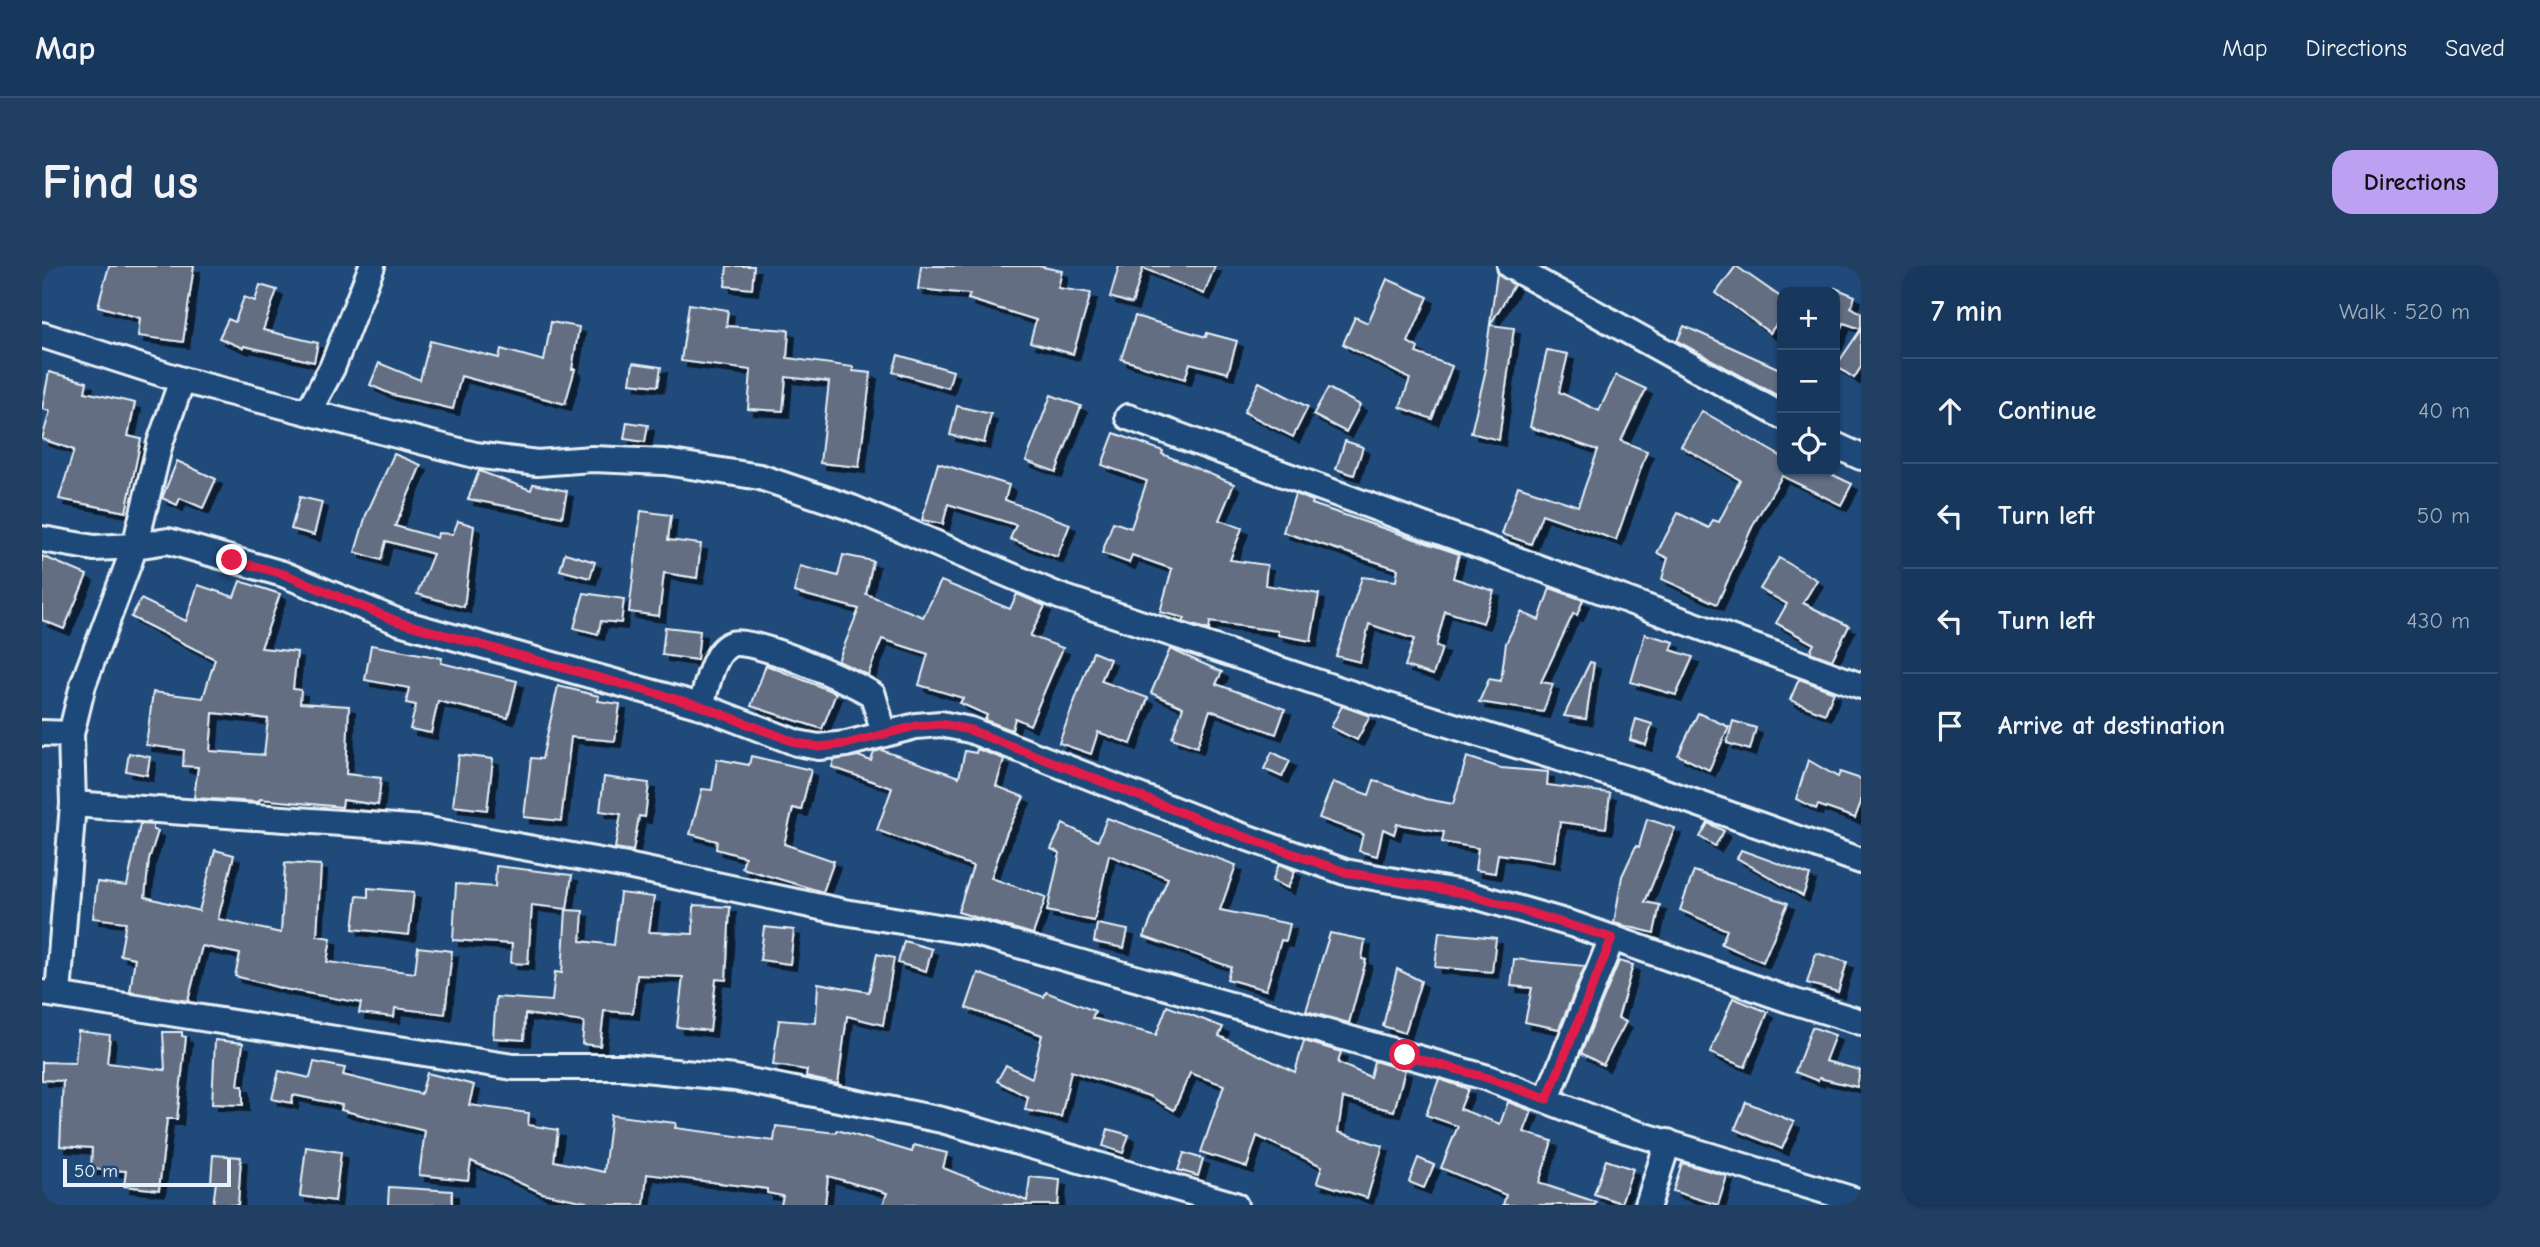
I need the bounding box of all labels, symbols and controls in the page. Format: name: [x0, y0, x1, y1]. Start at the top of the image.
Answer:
text: Map: [35, 29, 96, 67]
text: Map: [2222, 34, 2268, 62]
text: Directions: [2306, 34, 2407, 62]
text: Saved: [2445, 34, 2505, 62]
button: Directions: [2332, 150, 2498, 214]
text: Find us: [42, 154, 198, 210]
map controls: [1777, 287, 1840, 476]
button: +: [1777, 287, 1840, 350]
text: 7 min: [1931, 294, 2003, 329]
text: Walk · 520 m: [2339, 298, 2470, 325]
button: −: [1777, 350, 1840, 413]
icon: ahead: [1931, 392, 1969, 430]
text: Continue: [1998, 396, 2096, 426]
text: 40 m: [2418, 397, 2470, 424]
button: locate: [1777, 413, 1840, 476]
icon: left: [1931, 497, 1969, 535]
text: Turn left: [1998, 501, 2095, 531]
text: 50 m: [2417, 502, 2470, 529]
route end: [216, 544, 247, 575]
icon: left: [1931, 602, 1969, 640]
text: Turn left: [1998, 606, 2095, 636]
text: 430 m: [2407, 607, 2470, 634]
icon: arrive: [1931, 707, 1969, 745]
text: Arrive at destination: [1998, 711, 2225, 741]
route start: [1389, 1039, 1420, 1070]
scale bar: [63, 1156, 231, 1188]
text: 50 m: [74, 1160, 118, 1182]

